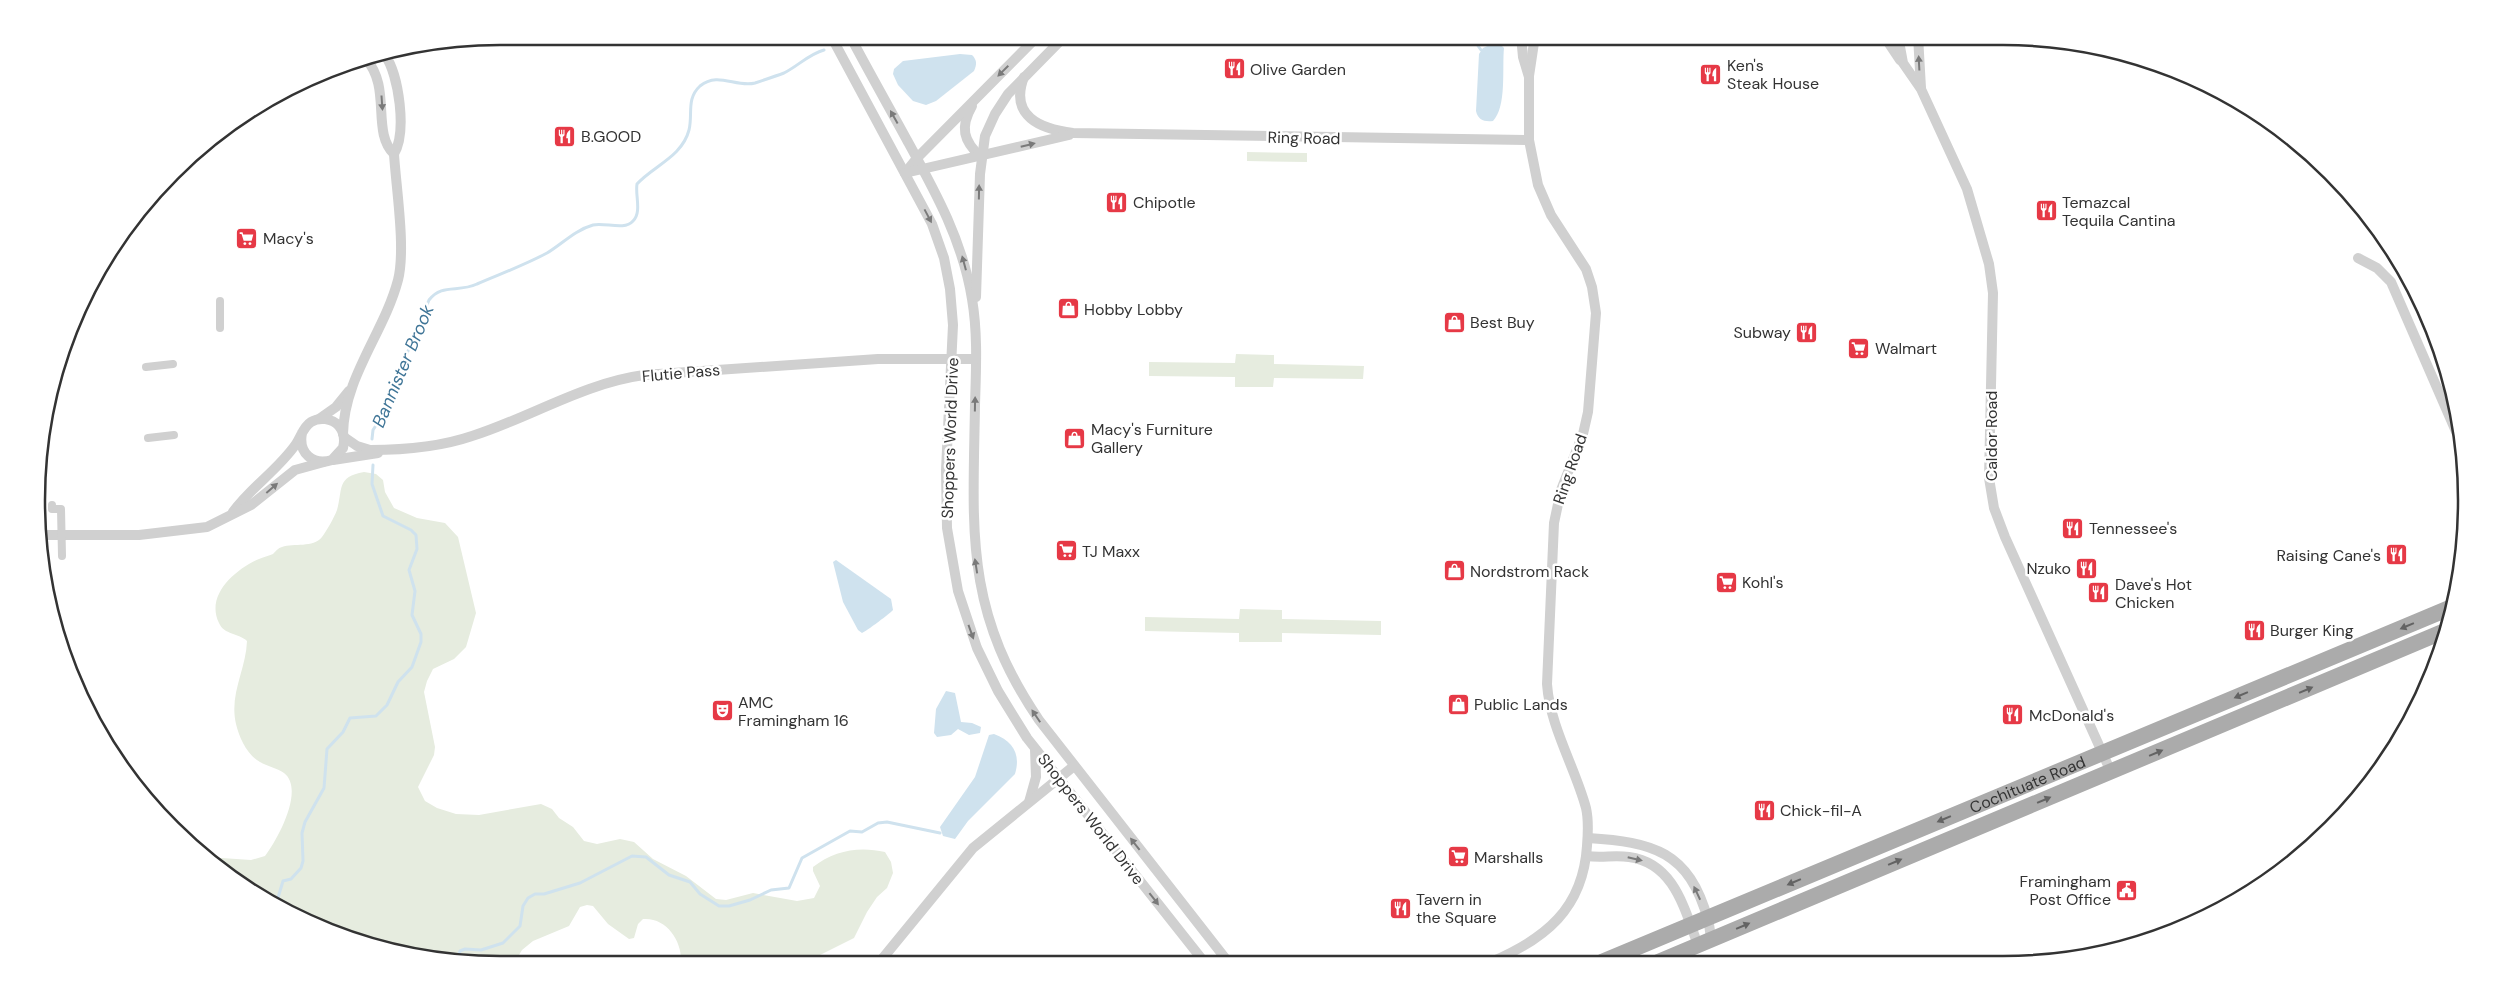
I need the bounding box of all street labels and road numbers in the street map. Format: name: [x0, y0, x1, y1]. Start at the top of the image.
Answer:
street label: Ring Road: [1267, 127, 1341, 149]
street label: Shoppers World Drive: [937, 357, 963, 519]
street label: Flutie Pass: [641, 359, 721, 387]
street label: Caldor Road: [1981, 391, 2002, 481]
street label: Ring Road: [1548, 431, 1592, 507]
street label: Shoppers World Drive: [1033, 749, 1149, 889]
street label: Cochituate Road: [1966, 751, 2089, 818]

